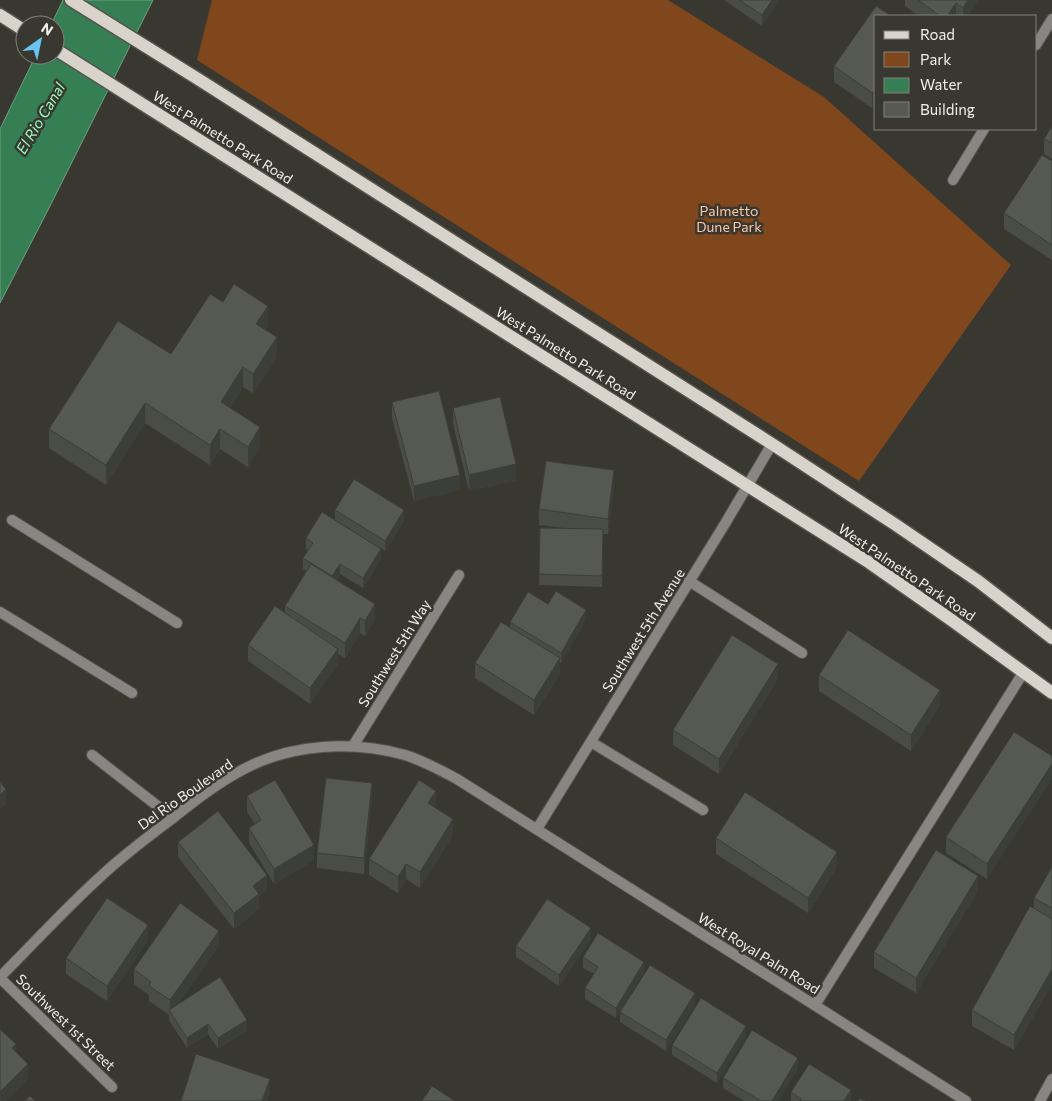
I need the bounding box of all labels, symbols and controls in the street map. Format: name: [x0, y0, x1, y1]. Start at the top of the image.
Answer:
north arrow: [15, 15, 65, 65]
legend: [874, 15, 1037, 130]
text: N: [38, 19, 56, 39]
text: Road: [920, 25, 955, 43]
text: Park: [920, 50, 951, 68]
text: Water: [920, 75, 962, 93]
water label: El Rio Canal: [12, 78, 69, 157]
street label: West Palmetto Park Road: [150, 87, 296, 187]
text: Building: [920, 100, 975, 118]
park label: Palmetto Dune Park: [696, 202, 762, 235]
street label: West Palmetto Park Road: [493, 303, 639, 403]
street label: West Palmetto Park Road: [835, 520, 979, 624]
street label: Southwest 5th Avenue: [598, 565, 688, 695]
street label: Southwest 5th Way: [354, 596, 434, 710]
street label: Del Rio Boulevard: [134, 755, 236, 833]
street label: West Royal Palm Road: [695, 909, 823, 997]
street label: Southwest 1st Street: [13, 970, 119, 1074]

